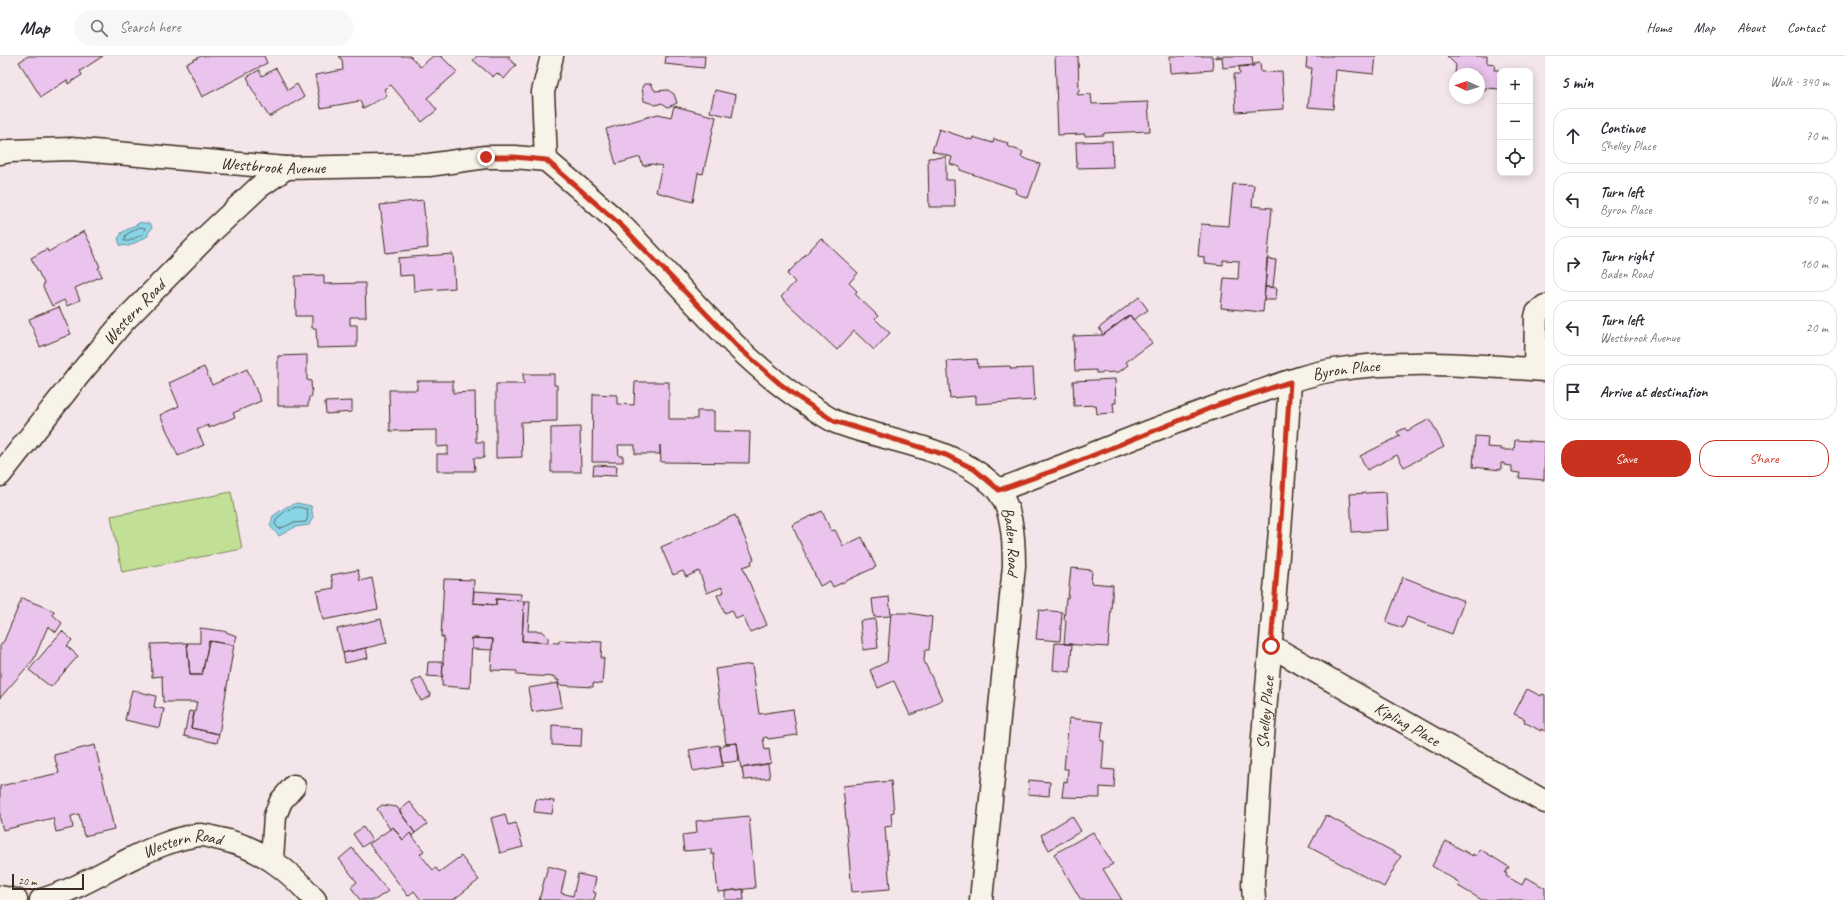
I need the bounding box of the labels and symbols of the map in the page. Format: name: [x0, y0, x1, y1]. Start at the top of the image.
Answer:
north arrow: [1449, 68, 1485, 104]
route end: [477, 148, 495, 166]
street label: Westbrook Avenue: [220, 152, 327, 178]
street label: Western Road: [98, 272, 172, 349]
street label: Byron Place: [1310, 354, 1382, 385]
street label: Baden Road: [997, 504, 1025, 579]
route start: [1262, 637, 1280, 655]
street label: Shelley Place: [1252, 674, 1279, 750]
street label: Kipling Place: [1371, 697, 1445, 751]
street label: Western Road: [139, 824, 227, 862]
scale bar: [12, 872, 84, 891]

